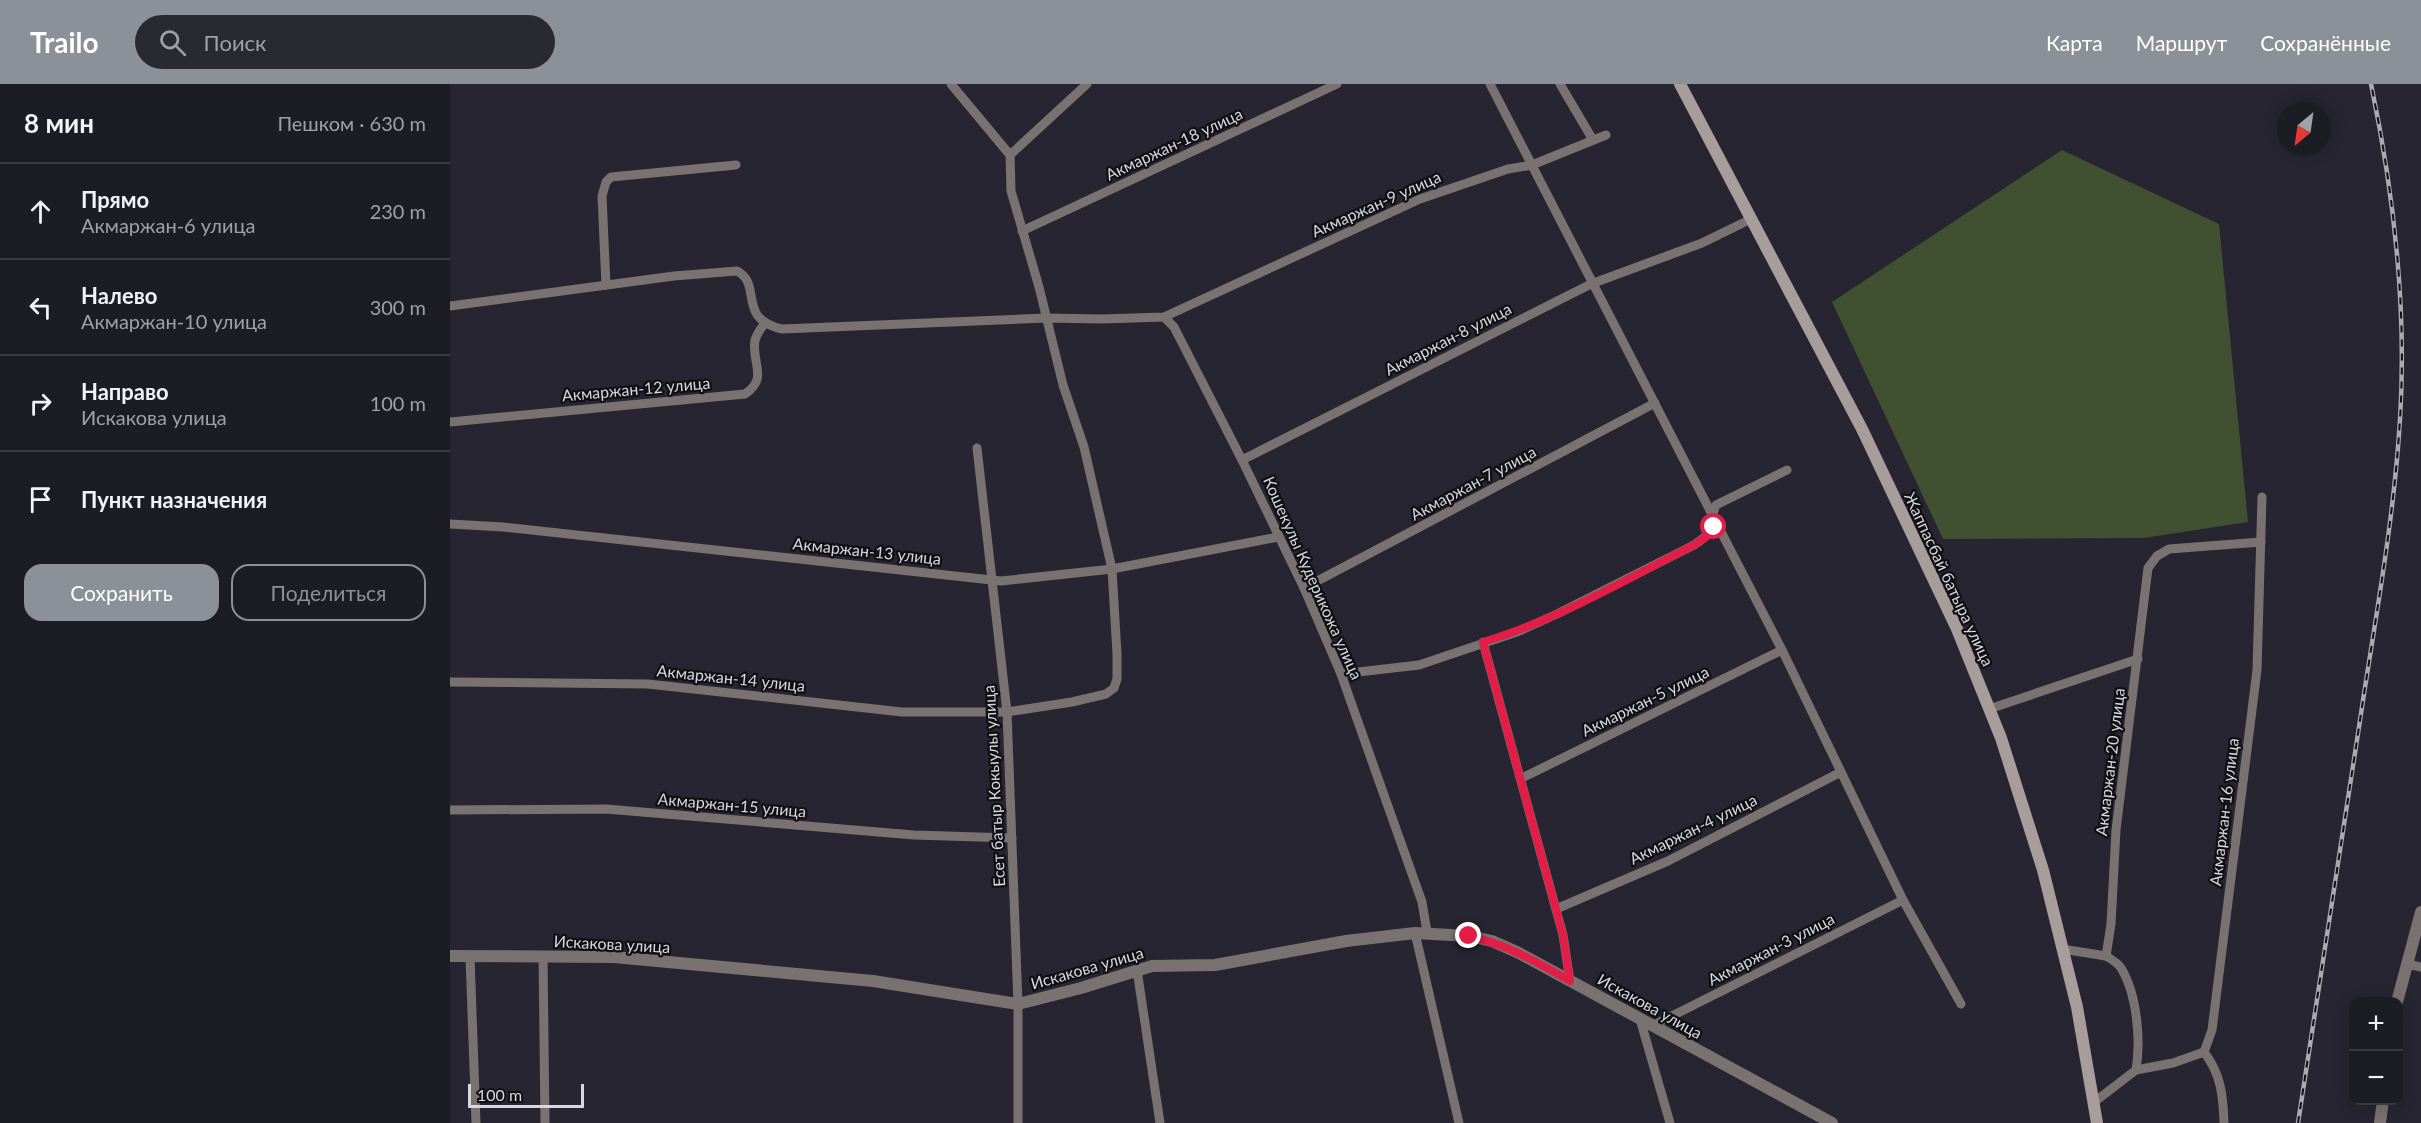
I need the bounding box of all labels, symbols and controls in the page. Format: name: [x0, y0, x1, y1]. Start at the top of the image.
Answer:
search box: [135, 15, 555, 69]
text: Trailo: [30, 25, 99, 59]
icon: search: [156, 26, 189, 59]
text: Поиск: [204, 29, 266, 56]
text: Карта: [2046, 30, 2103, 55]
text: Маршрут: [2136, 30, 2227, 55]
text: Сохранённые: [2260, 30, 2391, 55]
north arrow: [2277, 102, 2331, 156]
street label: Акмаржан-18 улица: [1102, 103, 1245, 184]
text: 8 мин: [24, 107, 94, 139]
text: Пешком · 630 m: [277, 111, 426, 135]
street label: Акмаржан-9 улица: [1308, 166, 1443, 241]
text: Прямо: [81, 186, 149, 213]
icon: ahead: [24, 195, 57, 228]
text: 230 m: [370, 199, 426, 223]
text: Акмаржан-6 улица: [81, 213, 255, 237]
text: Налево: [81, 282, 157, 309]
icon: left: [24, 291, 57, 324]
text: 300 m: [370, 295, 426, 319]
street label: Акмаржан-8 улица: [1381, 298, 1514, 379]
text: Акмаржан-10 улица: [81, 309, 267, 333]
street label: Акмаржан-12 улица: [561, 373, 711, 404]
text: Направо: [81, 378, 169, 405]
icon: right: [24, 387, 57, 420]
text: 100 m: [370, 391, 426, 415]
text: Искакова улица: [81, 405, 227, 429]
street label: Акмаржан-7 улица: [1407, 441, 1539, 524]
street label: Кошекулы Кудерикожа улица: [1260, 473, 1367, 682]
icon: arrive: [24, 483, 57, 516]
text: Пункт назначения: [81, 486, 267, 513]
street label: Жаппасбай батыра улица: [1901, 489, 1998, 669]
route start: [1700, 513, 1726, 539]
street label: Акмаржан-13 улица: [792, 533, 942, 568]
button: Сохранить: [24, 564, 219, 621]
button: Поделиться: [231, 564, 426, 621]
street label: Акмаржан-14 улица: [656, 660, 806, 695]
street label: Акмаржан-5 улица: [1578, 661, 1712, 740]
street label: Есет батыр Кокыулы улица: [979, 685, 1008, 887]
street label: Акмаржан-20 улица: [2091, 687, 2128, 837]
street label: Акмаржан-16 улица: [2205, 737, 2242, 887]
street label: Акмаржан-15 улица: [657, 789, 807, 820]
street label: Акмаржан-4 улица: [1626, 789, 1760, 868]
street label: Акмаржан-3 улица: [1704, 908, 1837, 989]
route end: [1455, 922, 1481, 948]
street label: Искакова улица: [553, 931, 671, 956]
street label: Искакова улица: [1028, 942, 1146, 993]
street label: Искакова улица: [1595, 969, 1706, 1042]
map controls: [2349, 997, 2403, 1105]
button: +: [2349, 997, 2403, 1051]
button: −: [2349, 1051, 2403, 1105]
scale bar: [468, 1081, 584, 1108]
text: 100 m: [477, 1085, 522, 1104]

